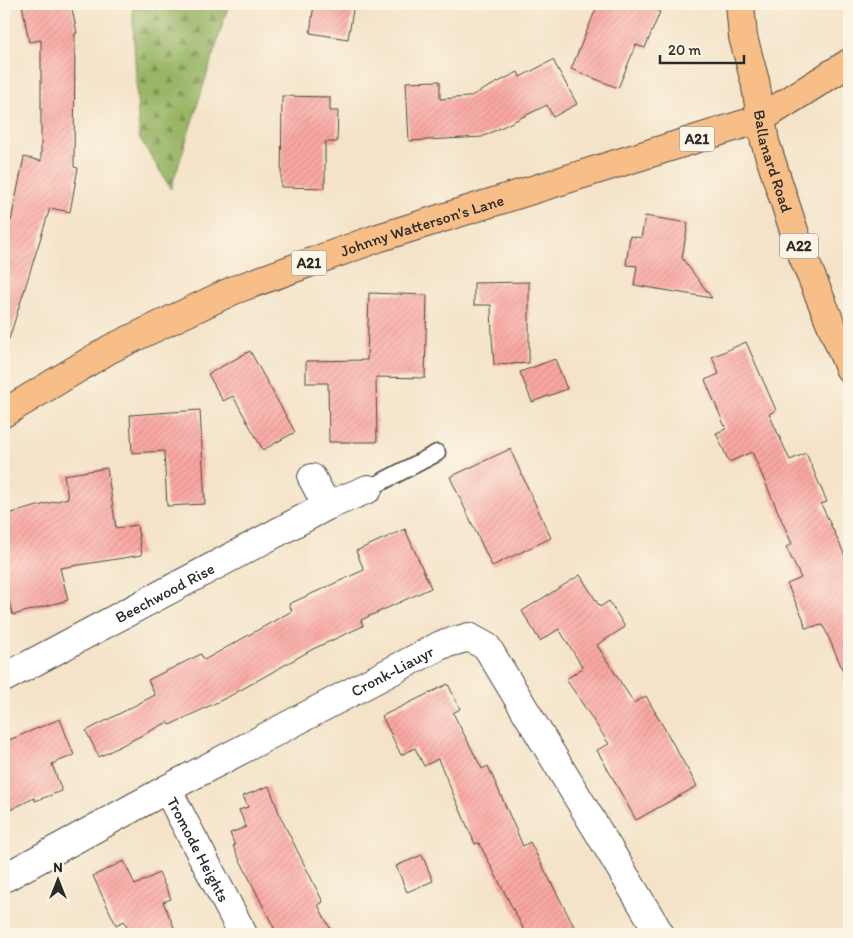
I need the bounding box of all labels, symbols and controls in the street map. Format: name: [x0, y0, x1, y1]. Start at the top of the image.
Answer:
scale bar: [660, 32, 744, 64]
text: 20 m: [668, 41, 702, 59]
street label: Ballanard Road: [750, 108, 797, 215]
road number: A21: [680, 126, 714, 152]
street label: Johnny Watterson's Lane: [337, 190, 506, 260]
road number: A22: [780, 234, 818, 258]
road number: A21: [292, 250, 326, 276]
street label: Beechwood Rise: [112, 558, 218, 627]
street label: Cronk-Liauyr: [347, 641, 437, 700]
street label: Tromode Heights: [163, 794, 234, 905]
north arrow: [32, 856, 82, 906]
text: N: [53, 859, 63, 876]

